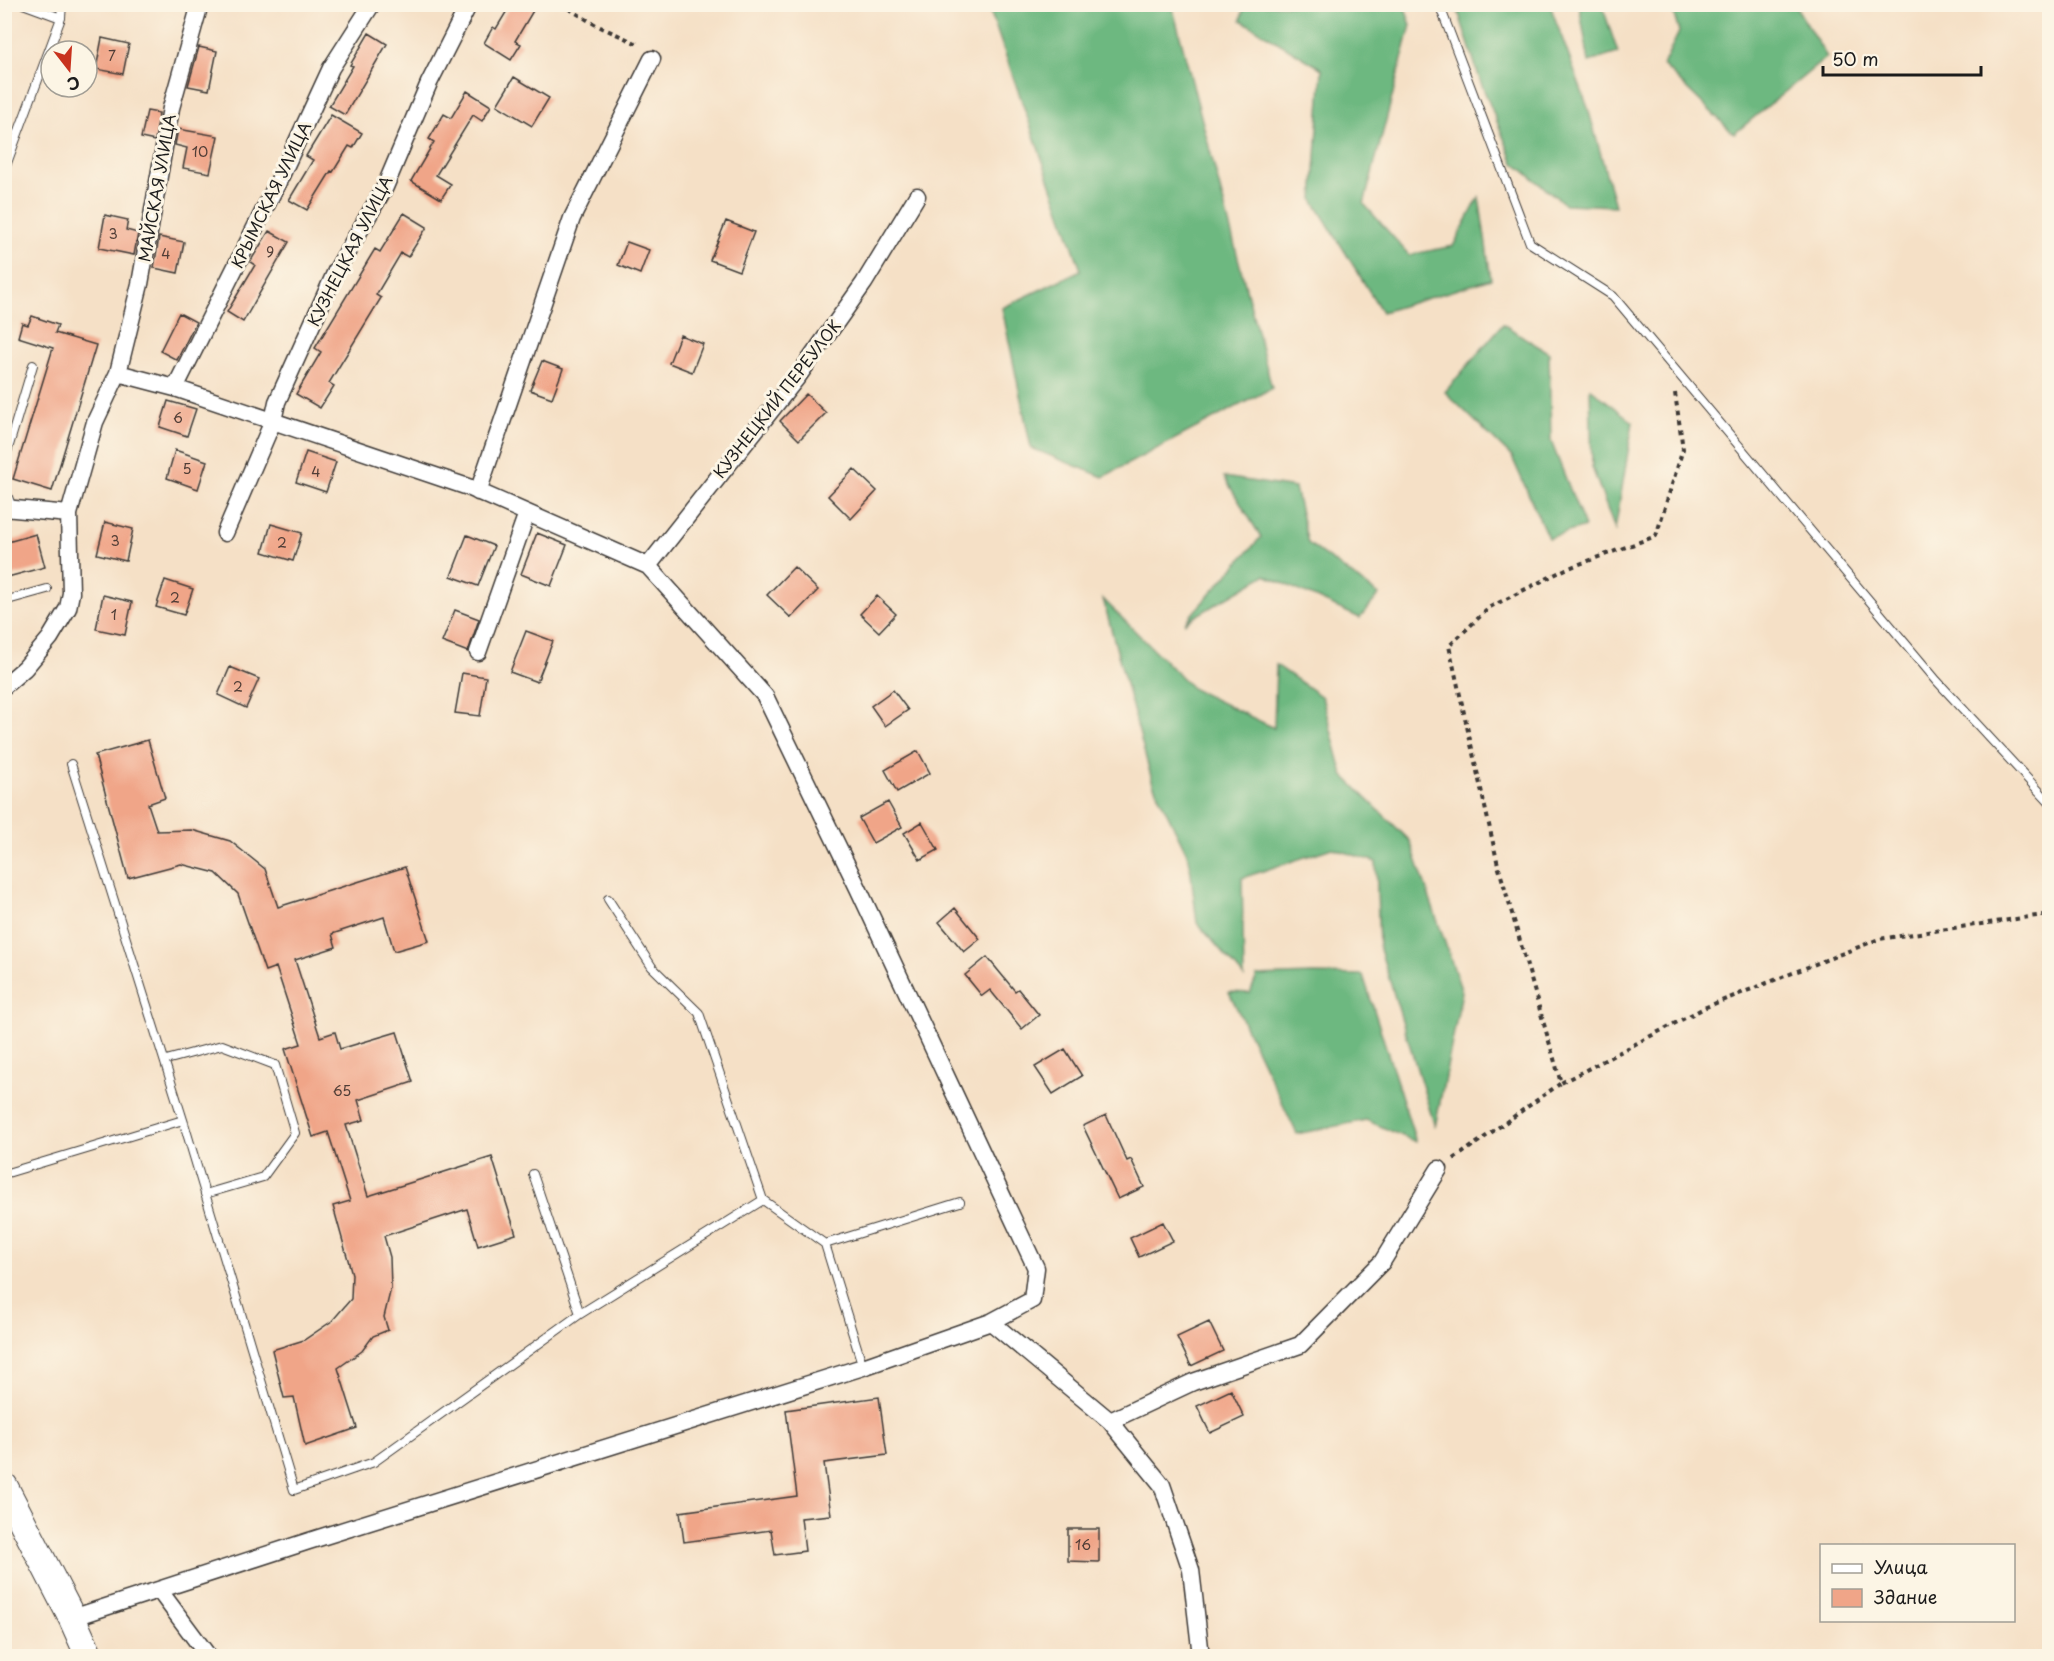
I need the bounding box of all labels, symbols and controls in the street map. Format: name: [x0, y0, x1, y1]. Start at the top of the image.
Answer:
north arrow: [39, 39, 99, 99]
scale bar: [1823, 39, 1980, 77]
house number: 7: [108, 45, 116, 66]
text: 50 m: [1832, 45, 1879, 72]
text: С: [64, 71, 83, 98]
street label: МАЙСКАЯ УЛИЦА: [131, 112, 181, 264]
street label: КРЫМСКАЯ УЛИЦА: [224, 117, 316, 272]
house number: 10: [192, 141, 208, 162]
street label: КУЗНЕЦКАЯ УЛИЦА: [301, 171, 398, 330]
house number: 3: [108, 223, 118, 244]
house number: 9: [266, 241, 274, 262]
house number: 4: [161, 243, 171, 264]
street label: КУЗНЕЦКИЙ ПЕРЕУЛОК: [707, 314, 846, 483]
house number: 6: [173, 407, 183, 428]
house number: 5: [182, 458, 192, 479]
house number: 4: [311, 461, 321, 482]
house number: 3: [110, 530, 120, 551]
house number: 2: [277, 532, 287, 553]
house number: 2: [170, 587, 180, 608]
house number: 1: [111, 604, 117, 625]
house number: 2: [233, 676, 243, 697]
house number: 65: [333, 1080, 351, 1101]
house number: 16: [1075, 1534, 1091, 1555]
legend: [1820, 1544, 2015, 1622]
text: Улица: [1874, 1553, 1928, 1580]
text: Здание: [1874, 1583, 1937, 1610]

